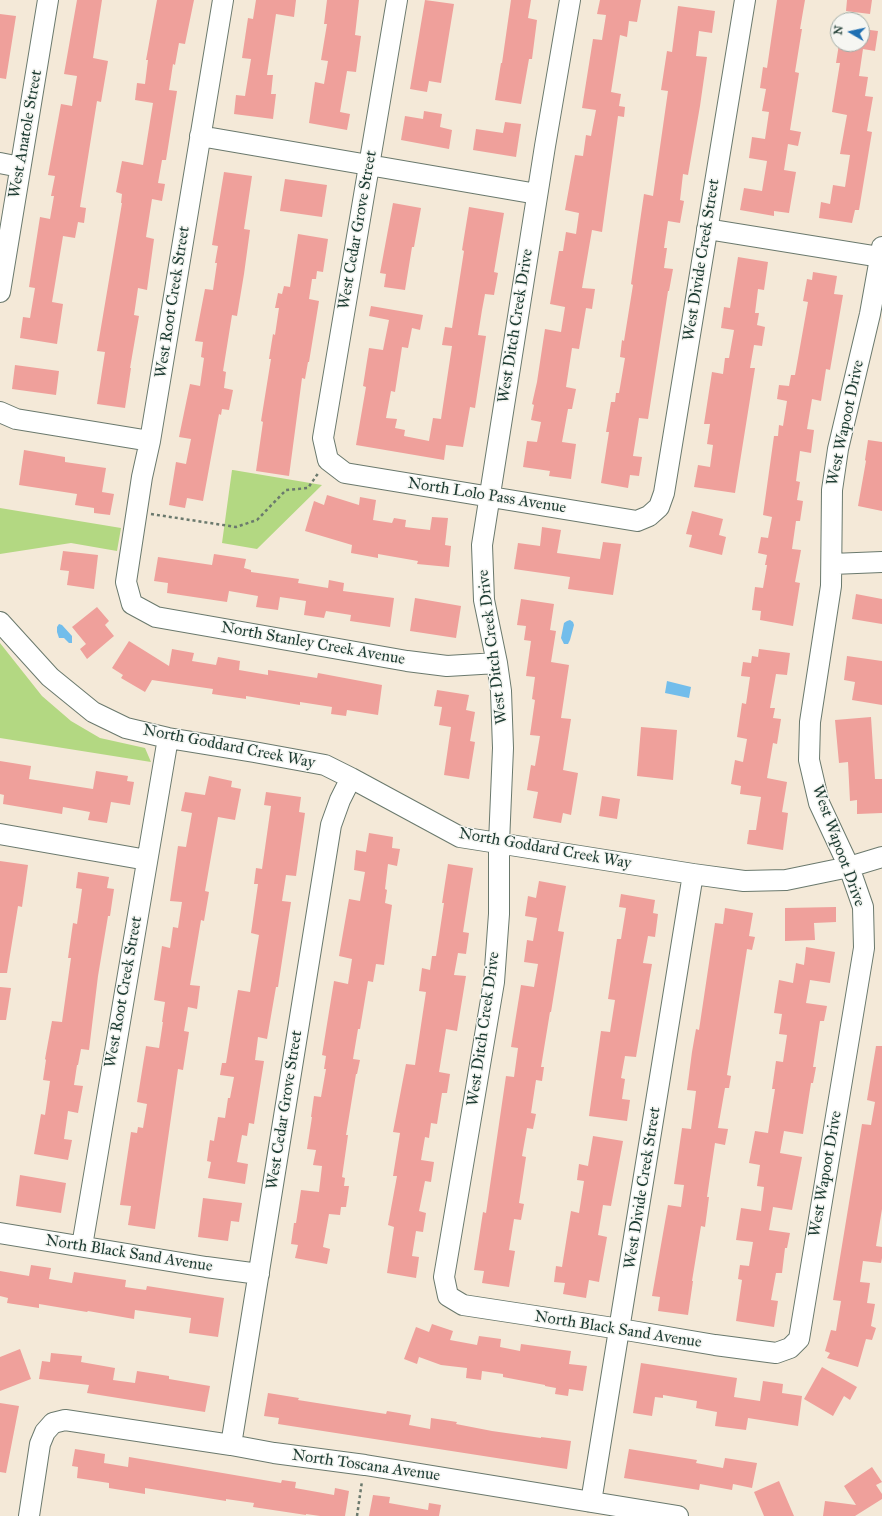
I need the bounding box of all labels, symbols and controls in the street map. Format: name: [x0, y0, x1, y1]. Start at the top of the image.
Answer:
north arrow: [830, 12, 870, 52]
text: N: [831, 25, 846, 36]
street label: West Anatole Street: [5, 68, 47, 200]
street label: West Cedar Grove Street: [335, 149, 381, 311]
street label: West Divide Creek Street: [680, 178, 724, 342]
street label: West Root Creek Street: [152, 225, 194, 379]
street label: West Ditch Creek Drive: [494, 248, 538, 404]
street label: West Wapoot Drive: [823, 358, 869, 488]
street label: North Lolo Pass Avenue: [406, 474, 568, 518]
street label: West Ditch Creek Drive: [474, 569, 512, 725]
street label: North Stanley Creek Avenue: [220, 618, 406, 670]
street label: North Goddard Creek Way: [141, 721, 317, 773]
street label: West Wapoot Drive: [807, 783, 869, 909]
street label: North Goddard Creek Way: [457, 824, 633, 874]
street label: West Root Creek Street: [101, 915, 147, 1069]
street label: West Ditch Creek Drive: [464, 951, 504, 1107]
street label: West Cedar Grove Street: [263, 1029, 307, 1191]
street label: West Divide Creek Street: [621, 1106, 665, 1270]
street label: West Wapoot Drive: [805, 1109, 847, 1239]
street label: North Black Sand Avenue: [44, 1231, 214, 1277]
street label: North Black Sand Avenue: [533, 1307, 703, 1353]
street label: North Toscana Avenue: [291, 1446, 441, 1486]

